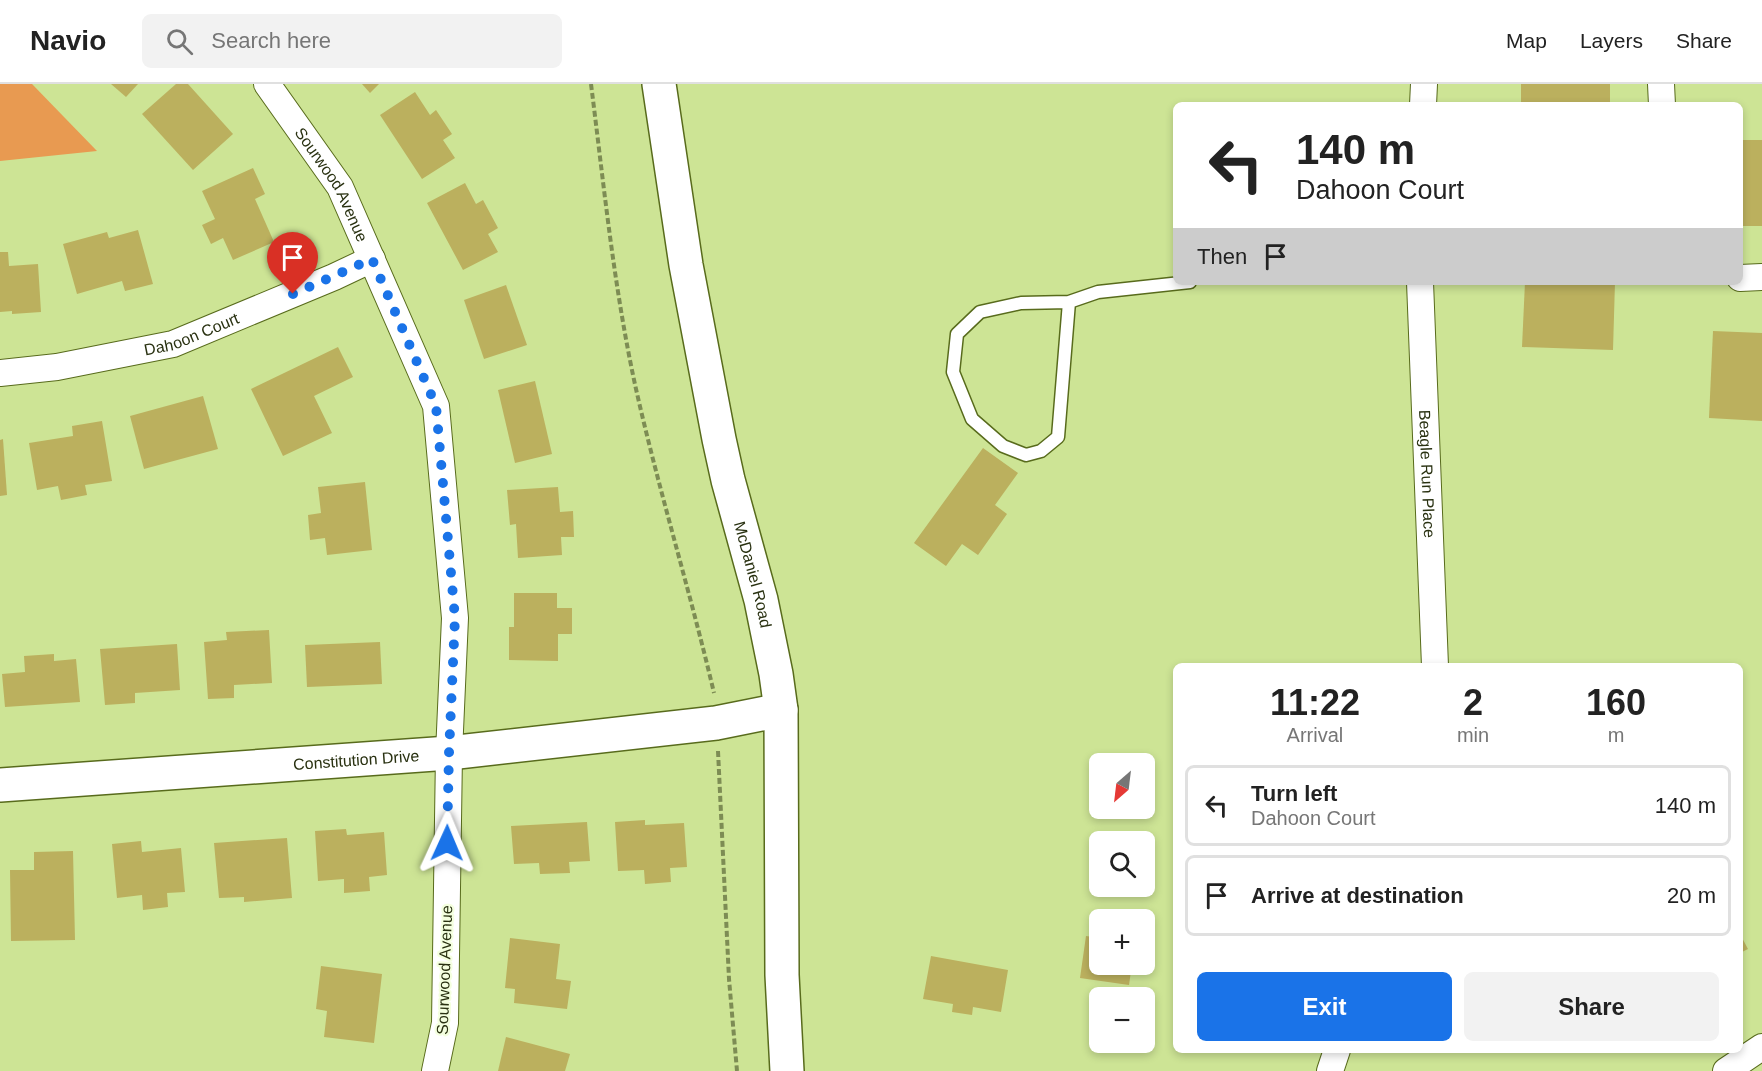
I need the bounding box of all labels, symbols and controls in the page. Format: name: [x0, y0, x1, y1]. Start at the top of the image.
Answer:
search box: [142, 14, 562, 68]
text: Navio: [30, 25, 106, 56]
icon: search: [163, 25, 196, 58]
text: Search here: [211, 28, 331, 53]
text: Map: [1506, 29, 1547, 52]
text: Layers: [1580, 29, 1643, 52]
text: Share: [1676, 29, 1732, 52]
street label: Sourwood Avenue: [292, 124, 371, 244]
icon: left: [1197, 126, 1275, 204]
text: 140 m: [1296, 126, 1415, 173]
text: Dahoon Court: [1296, 175, 1464, 205]
pin: [267, 232, 318, 294]
icon: arrive: [1259, 240, 1292, 273]
icon: arrive: [276, 241, 309, 274]
text: Then: [1197, 244, 1247, 269]
street label: Dahoon Court: [143, 309, 242, 359]
street label: Beagle Run Place: [1416, 409, 1438, 538]
street label: McDaniel Road: [731, 520, 774, 629]
text: 11:22: [1270, 682, 1360, 723]
text: 2: [1463, 682, 1483, 723]
text: 160: [1586, 682, 1646, 723]
text: Arrival: [1287, 724, 1343, 746]
text: min: [1457, 724, 1489, 746]
text: m: [1608, 724, 1624, 746]
street label: Constitution Drive: [292, 747, 420, 773]
north arrow: [1089, 753, 1155, 819]
map controls: [1089, 753, 1155, 1053]
text: Turn left: [1251, 781, 1337, 806]
icon: left: [1200, 789, 1233, 822]
text: 140 m: [1655, 793, 1716, 818]
text: Dahoon Court: [1251, 807, 1376, 829]
position arrow: [415, 811, 479, 875]
button: search: [1089, 831, 1155, 897]
icon: arrive: [1200, 879, 1233, 912]
text: Arrive at destination: [1251, 883, 1464, 908]
text: 20 m: [1667, 883, 1716, 908]
street label: Sourwood Avenue: [434, 905, 455, 1035]
button: +: [1089, 909, 1155, 975]
button: Exit: [1197, 972, 1452, 1041]
button: Share: [1464, 972, 1719, 1041]
button: −: [1089, 987, 1155, 1053]

